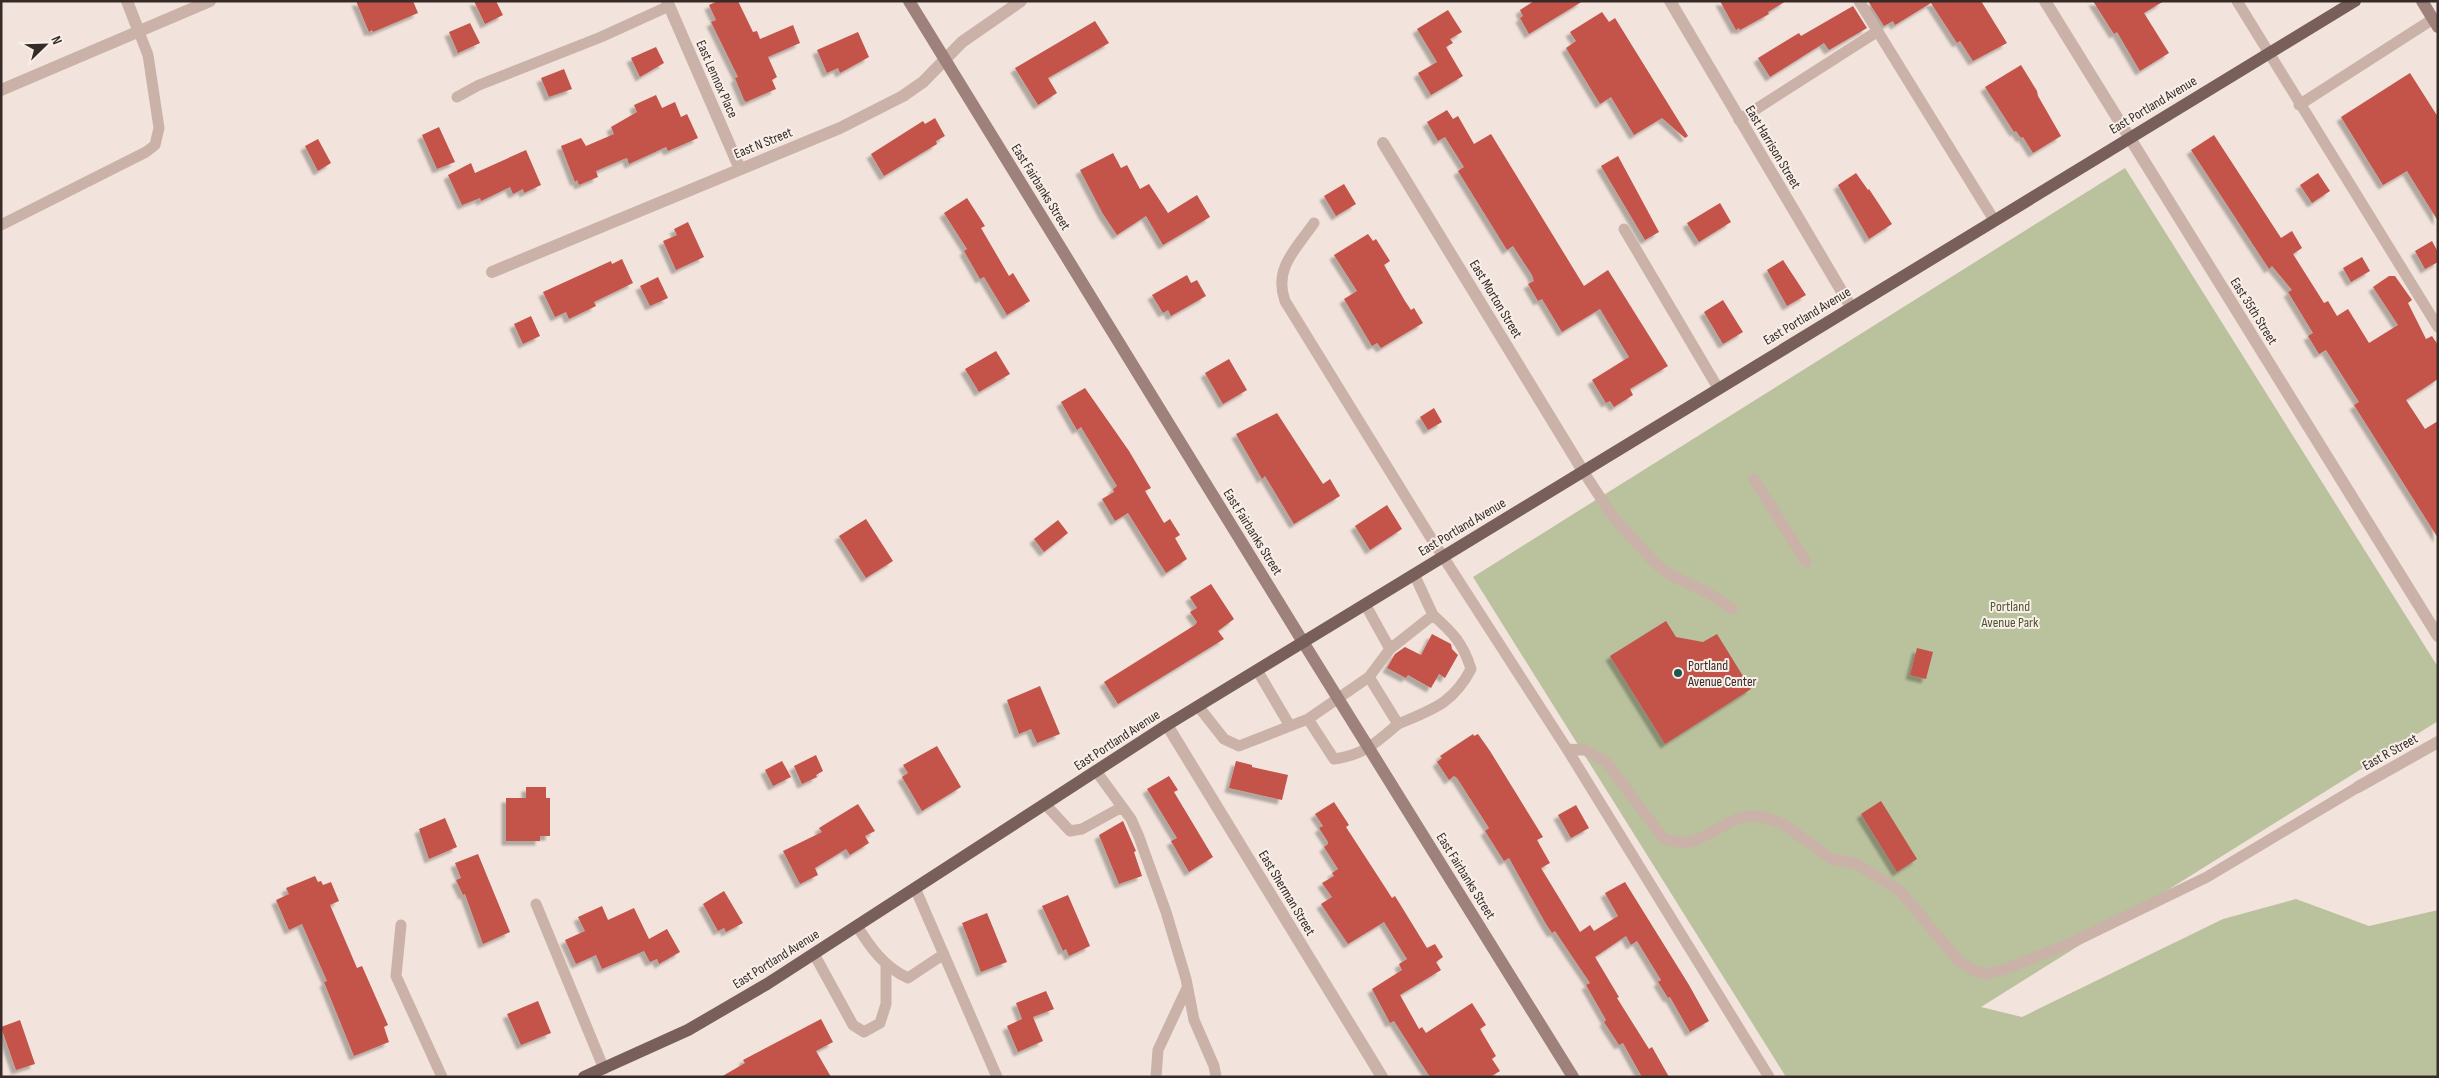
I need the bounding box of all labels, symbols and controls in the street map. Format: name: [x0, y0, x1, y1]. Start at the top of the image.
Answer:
north arrow: [20, 20, 70, 70]
text: N: [47, 33, 66, 47]
street label: East Lennox Place: [692, 37, 742, 121]
street label: East Portland Avenue: [2106, 72, 2200, 138]
street label: East Harrison Street: [1741, 102, 1805, 192]
street label: East N Street: [731, 124, 795, 162]
street label: East Fairbanks Street: [1008, 141, 1074, 233]
street label: East Morton Street: [1466, 257, 1526, 341]
street label: East 35th Street: [2227, 274, 2281, 348]
street label: East Portland Avenue: [1760, 283, 1854, 349]
street label: East Fairbanks Street: [1220, 486, 1286, 578]
street label: East Portland Avenue: [1415, 494, 1509, 560]
park label: Portland Avenue Park: [1981, 598, 2039, 631]
place label: Portland Avenue Center: [1687, 657, 1757, 690]
marker: Portland Avenue Center: [1672, 667, 1684, 679]
street label: East Portland Avenue: [1071, 706, 1163, 774]
street label: East R Street: [2359, 730, 2421, 774]
street label: East Fairbanks Street: [1433, 830, 1499, 922]
street label: East Sherman Street: [1255, 847, 1319, 939]
street label: East Portland Avenue: [730, 926, 822, 992]

